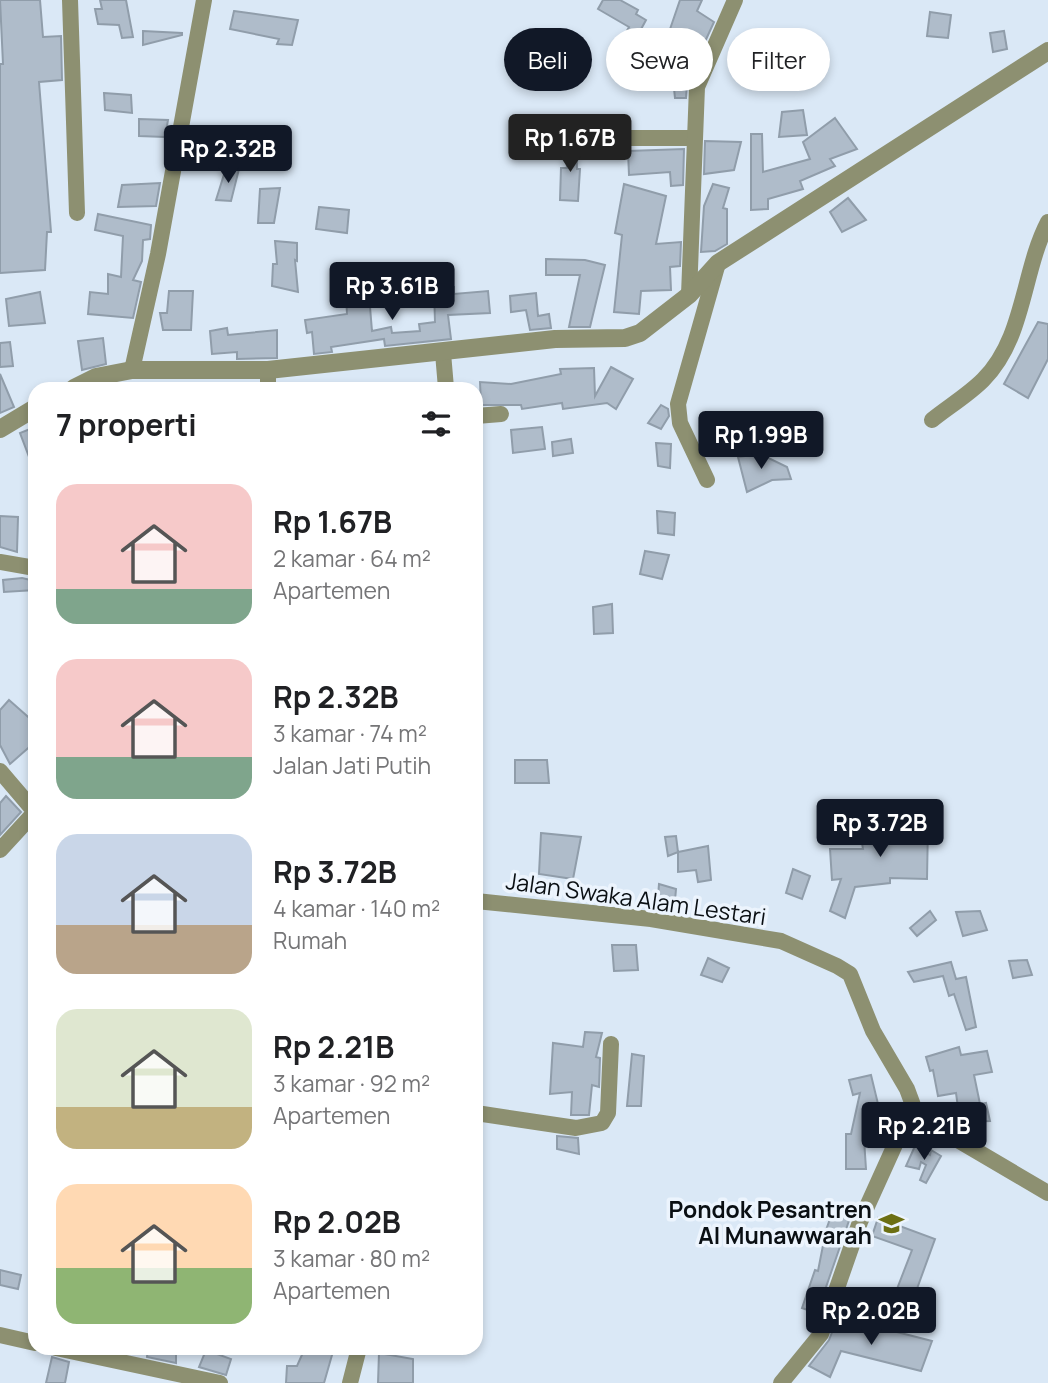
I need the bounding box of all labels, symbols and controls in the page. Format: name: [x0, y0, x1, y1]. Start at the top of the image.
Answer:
chip: Beli: [504, 28, 592, 91]
chip: Sewa: [606, 28, 713, 91]
chip: Filter: [727, 28, 830, 91]
pin: Rp 1.67B: [498, 114, 642, 174]
text: Rp 1.67B: [524, 121, 616, 153]
pin: Rp 2.32B: [156, 125, 300, 185]
text: Rp 2.32B: [180, 132, 276, 164]
pin: Rp 3.61B: [320, 262, 464, 322]
text: Rp 3.61B: [346, 269, 438, 301]
text: 7 properti: [56, 404, 197, 445]
icon: filters: [417, 405, 455, 443]
pin: Rp 1.99B: [689, 412, 833, 471]
text: Rp 1.99B: [714, 418, 808, 450]
text: Rp 1.67B: [273, 501, 392, 542]
icon: home: [112, 512, 196, 596]
text: 2 kamar · 64 m²: [273, 542, 431, 574]
text: Apartemen: [273, 574, 390, 606]
text: Rp 2.32B: [273, 676, 399, 717]
icon: home: [112, 687, 196, 771]
text: 3 kamar · 74 m²: [273, 717, 427, 749]
text: Jalan Jati Putih: [273, 749, 431, 781]
pin: Rp 3.72B: [808, 800, 952, 859]
text: Rp 3.72B: [833, 806, 927, 838]
text: Rp 3.72B: [273, 851, 397, 892]
icon: home: [112, 862, 196, 946]
street label: Jalan Swaka Alam Lestari: [504, 864, 768, 932]
text: 4 kamar · 140 m²: [273, 892, 440, 924]
text: Rumah: [273, 924, 347, 956]
text: Rp 2.21B: [273, 1026, 394, 1067]
icon: home: [112, 1037, 196, 1121]
text: 3 kamar · 92 m²: [273, 1067, 430, 1099]
text: Apartemen: [273, 1099, 390, 1131]
pin: Rp 2.21B: [852, 1102, 996, 1162]
text: Rp 2.21B: [878, 1109, 970, 1141]
place label: Pondok Pesantren Al Munawwarah: [668, 1193, 872, 1251]
text: Rp 2.02B: [273, 1201, 401, 1242]
school or university icon: Pondok Pesantren Al Munawwarah: [878, 1209, 906, 1237]
icon: home: [112, 1212, 196, 1296]
text: 3 kamar · 80 m²: [273, 1242, 430, 1274]
text: Apartemen: [273, 1274, 390, 1306]
pin: Rp 2.02B: [799, 1288, 943, 1347]
text: Rp 2.02B: [822, 1294, 920, 1326]

